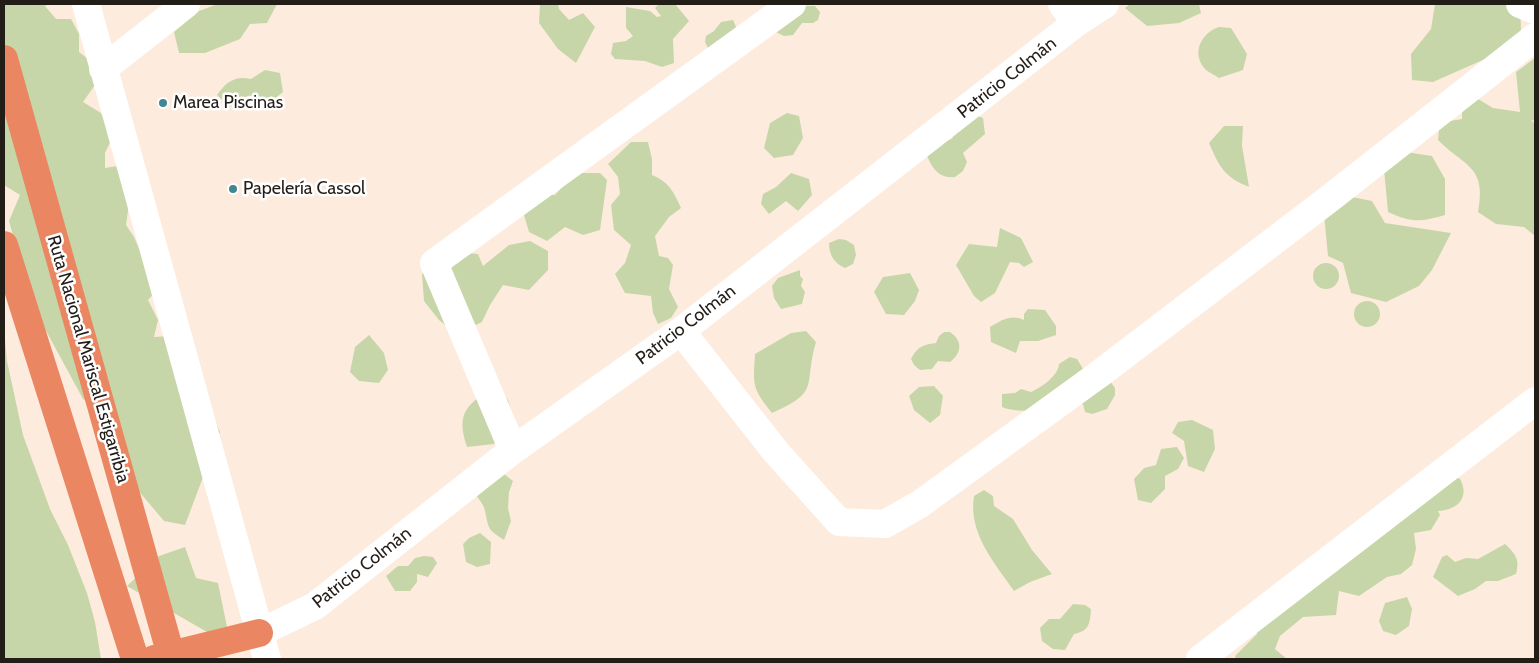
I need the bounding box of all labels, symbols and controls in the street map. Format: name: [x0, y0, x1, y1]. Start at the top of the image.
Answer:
street label: Patricio Colmán: [953, 33, 1061, 123]
place label: Marea Piscinas: [173, 92, 283, 114]
marker: Marea Piscinas: [157, 97, 169, 109]
place label: Papelería Cassol: [243, 178, 365, 200]
marker: Papelería Cassol: [227, 183, 239, 195]
street label: Ruta Nacional Mariscal Estigarribia: [42, 233, 134, 485]
street label: Patricio Colmán: [632, 280, 740, 370]
street label: Patricio Colmán: [308, 523, 416, 613]

